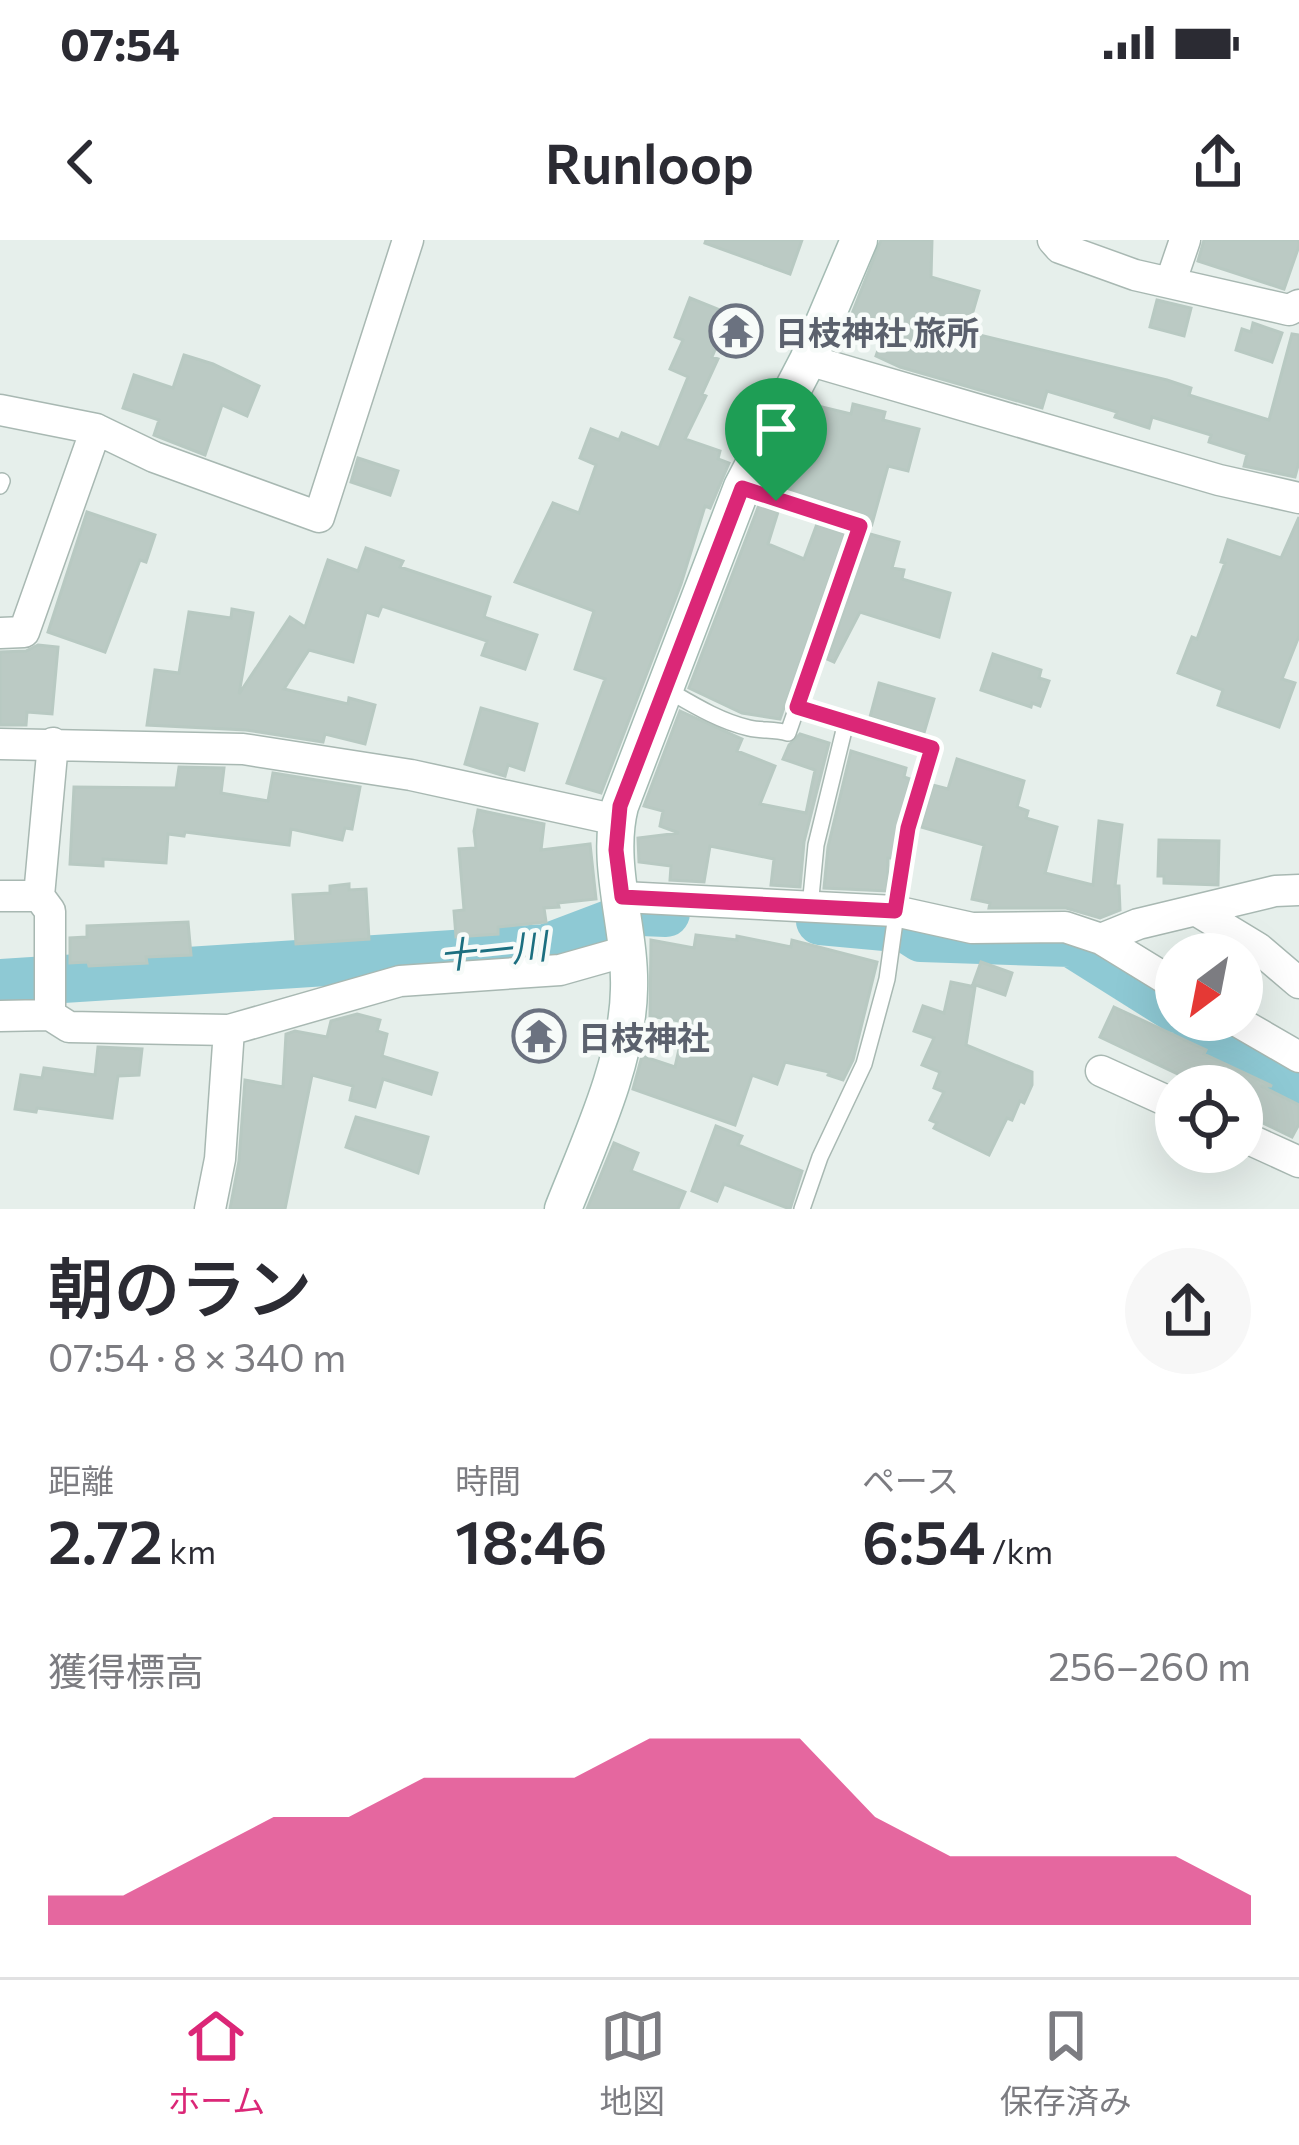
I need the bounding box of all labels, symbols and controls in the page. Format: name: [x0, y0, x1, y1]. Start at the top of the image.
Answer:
text: 07:54: [60, 15, 180, 70]
icon: back: [48, 129, 114, 195]
text: Runloop: [545, 129, 754, 195]
icon: share: [1185, 129, 1251, 195]
temple icon: 日枝神社 旅所: [708, 303, 764, 359]
place label: 日枝神社 旅所: [775, 311, 979, 352]
pin: [725, 378, 827, 501]
icon: arrive: [743, 396, 809, 462]
water label: 十一川: [437, 921, 553, 977]
north arrow: [1155, 933, 1263, 1041]
map controls: [1155, 933, 1263, 1173]
temple icon: 日枝神社: [511, 1008, 567, 1064]
place label: 日枝神社: [578, 1016, 710, 1057]
button: locate: [1155, 1065, 1263, 1173]
text: 朝のラン: [48, 1246, 312, 1327]
button: share: [1125, 1248, 1251, 1374]
text: 07:54 · 8 × 340 m: [48, 1332, 346, 1380]
text: 距離: [48, 1459, 114, 1500]
text: 時間: [455, 1459, 521, 1500]
text: ペース: [862, 1459, 959, 1500]
text: 2.72: [48, 1503, 163, 1576]
text: 18:46: [455, 1503, 607, 1576]
text: 6:54: [862, 1503, 985, 1576]
text: km: [163, 1530, 216, 1571]
text: /km: [985, 1530, 1053, 1571]
text: 256–260 m: [1048, 1641, 1251, 1689]
text: 獲得標高: [48, 1646, 204, 1694]
tab: ホーム: [167, 2003, 265, 2123]
tab: 地図: [600, 2003, 666, 2123]
tab: 保存済み: [1000, 2003, 1132, 2123]

